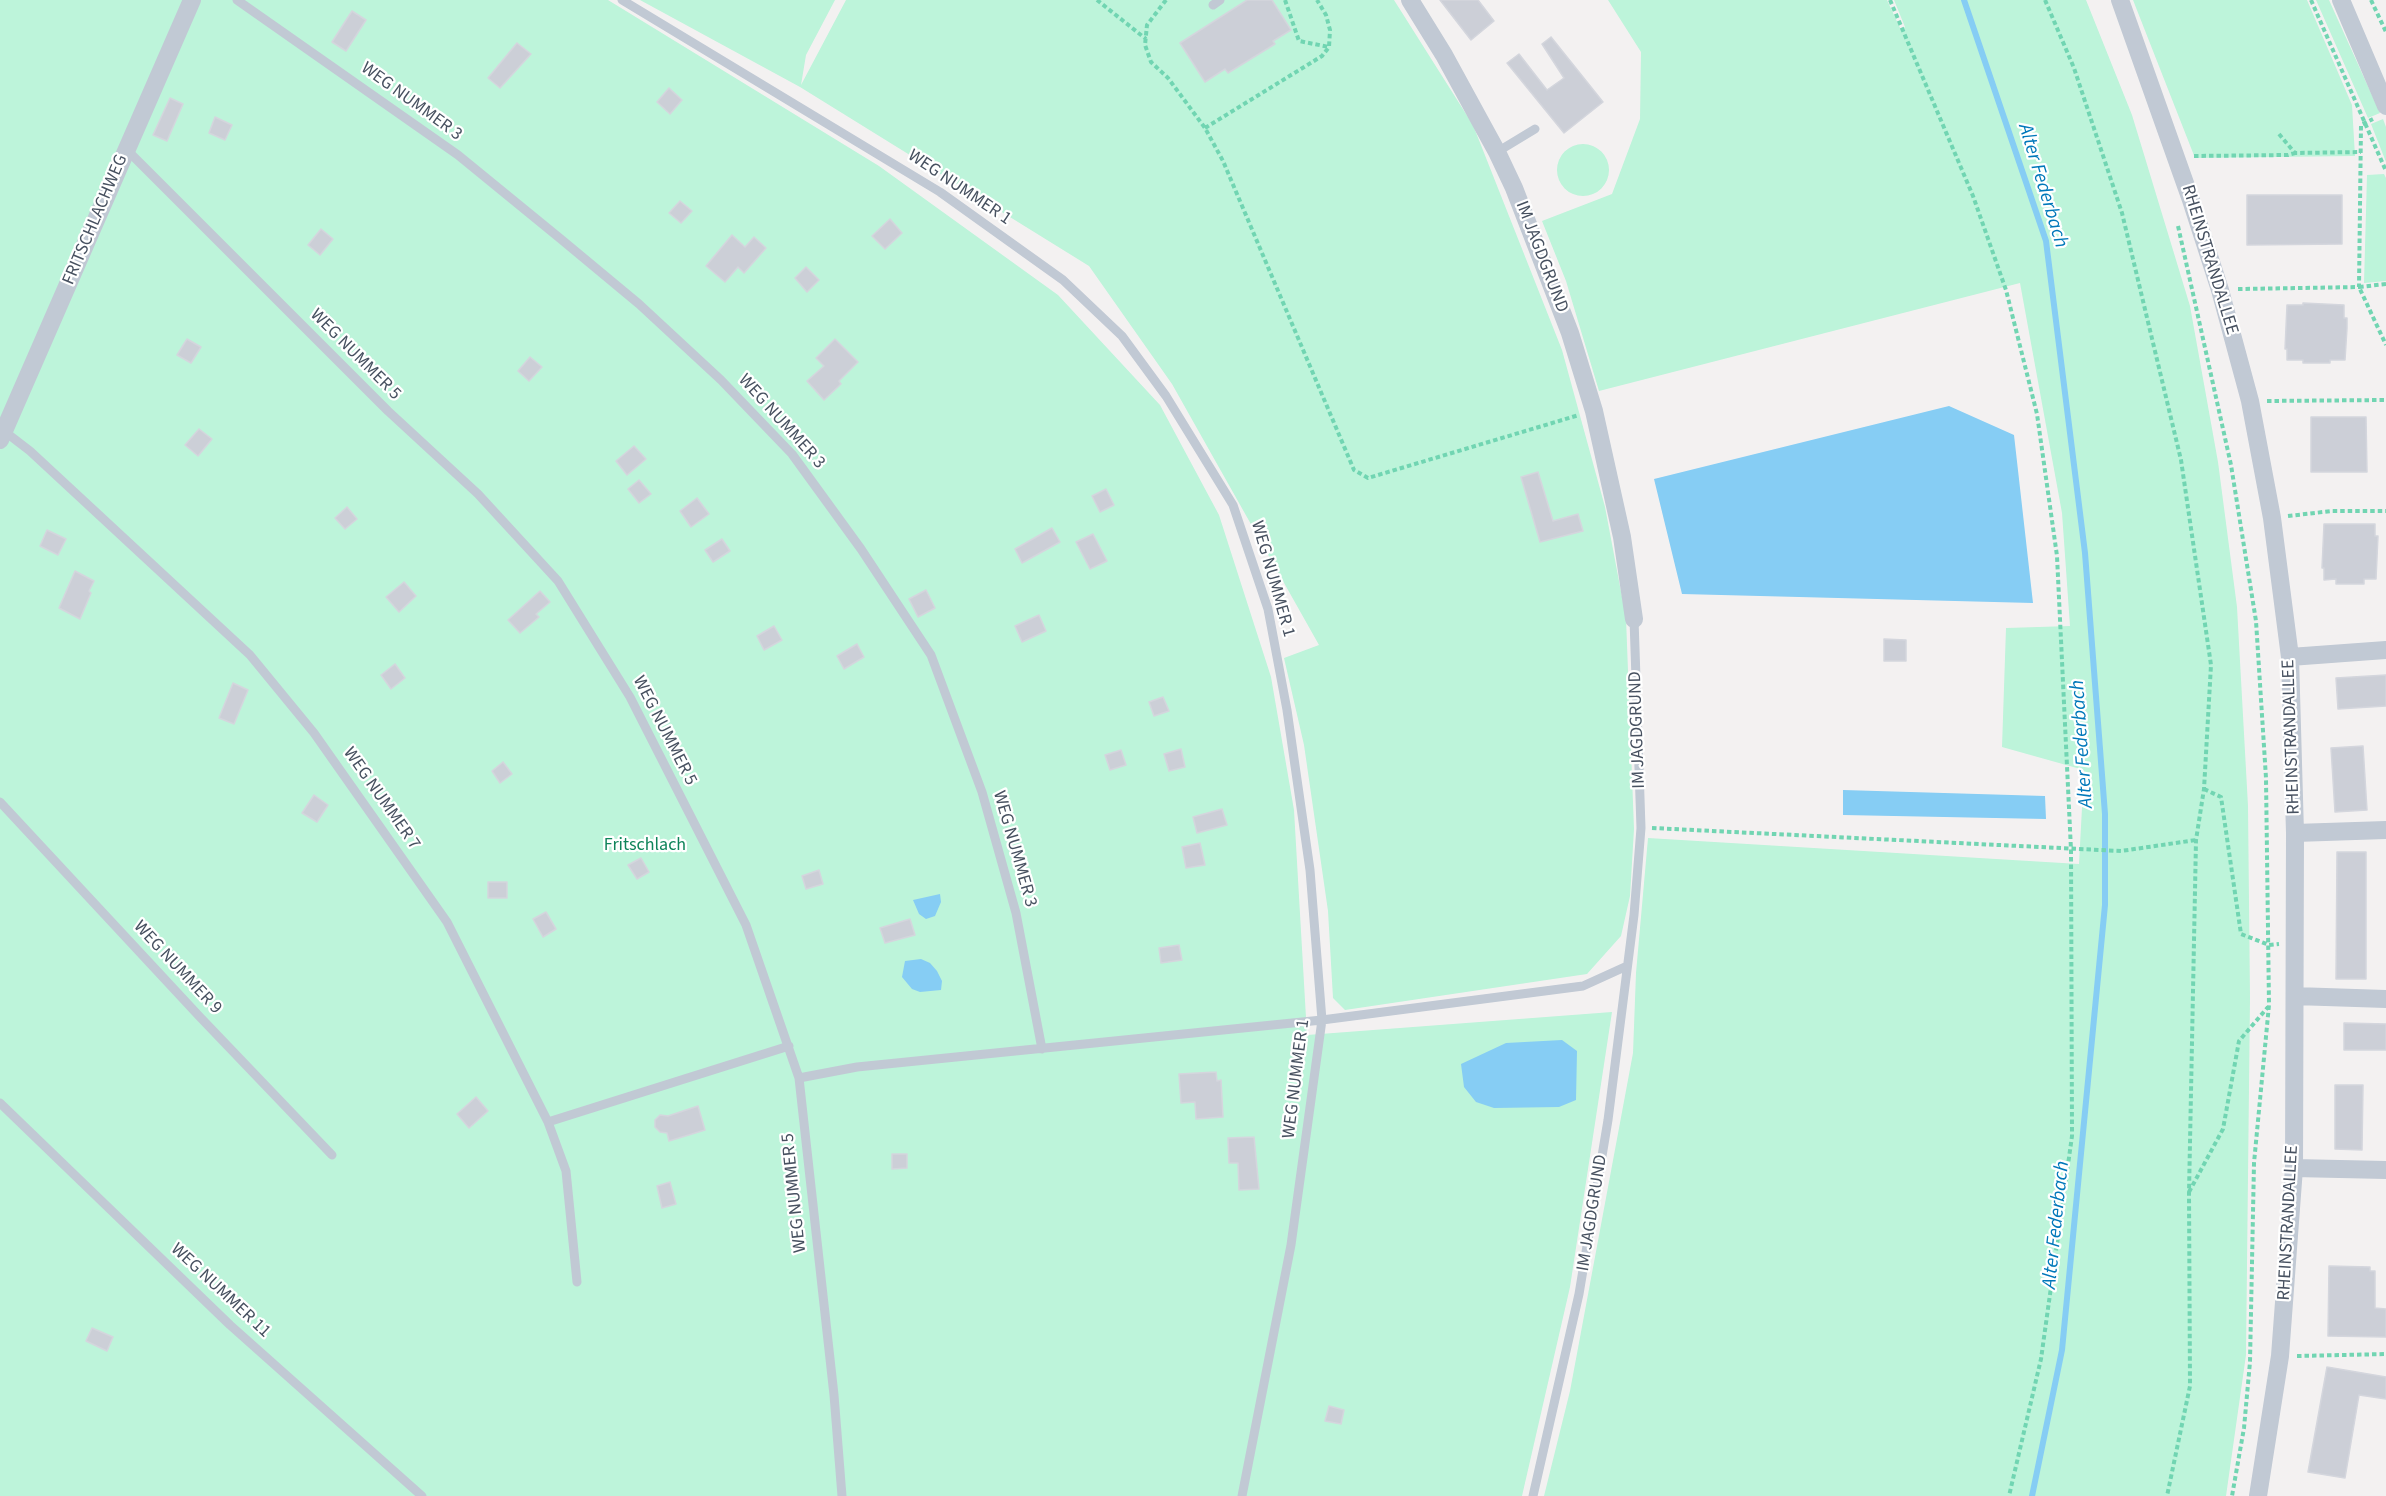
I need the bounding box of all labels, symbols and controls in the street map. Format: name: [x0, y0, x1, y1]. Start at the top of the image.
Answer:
street label: WEG NUMMER 3: [356, 58, 466, 146]
water label: Alter Federbach: [2012, 121, 2072, 251]
street label: WEG NUMMER 1: [903, 145, 1015, 231]
street label: FRITSCHLACHWEG: [59, 152, 133, 288]
street label: RHEINSTRANDALLEE: [2176, 183, 2242, 337]
street label: IM JAGDGRUND: [1510, 198, 1572, 316]
street label: WEG NUMMER 5: [305, 305, 405, 405]
street label: WEG NUMMER 3: [733, 370, 829, 474]
street label: WEG NUMMER 1: [1245, 518, 1299, 640]
street label: RHEINSTRANDALLEE: [2278, 659, 2306, 815]
street label: IM JAGDGRUND: [1625, 671, 1651, 789]
street label: WEG NUMMER 5: [627, 673, 701, 789]
water label: Alter Federbach: [2067, 679, 2099, 809]
street label: WEG NUMMER 7: [338, 744, 424, 854]
street label: WEG NUMMER 3: [987, 788, 1041, 910]
park label: Fritschlach: [604, 835, 686, 857]
street label: WEG NUMMER 9: [128, 917, 226, 1019]
street label: WEG NUMMER 1: [1279, 1018, 1315, 1140]
street label: WEG NUMMER 5: [778, 1132, 812, 1254]
street label: RHEINSTRANDALLEE: [2274, 1145, 2304, 1301]
street label: IM JAGDGRUND: [1573, 1153, 1613, 1273]
water label: Alter Federbach: [2038, 1160, 2076, 1290]
street label: WEG NUMMER 11: [165, 1239, 275, 1343]

